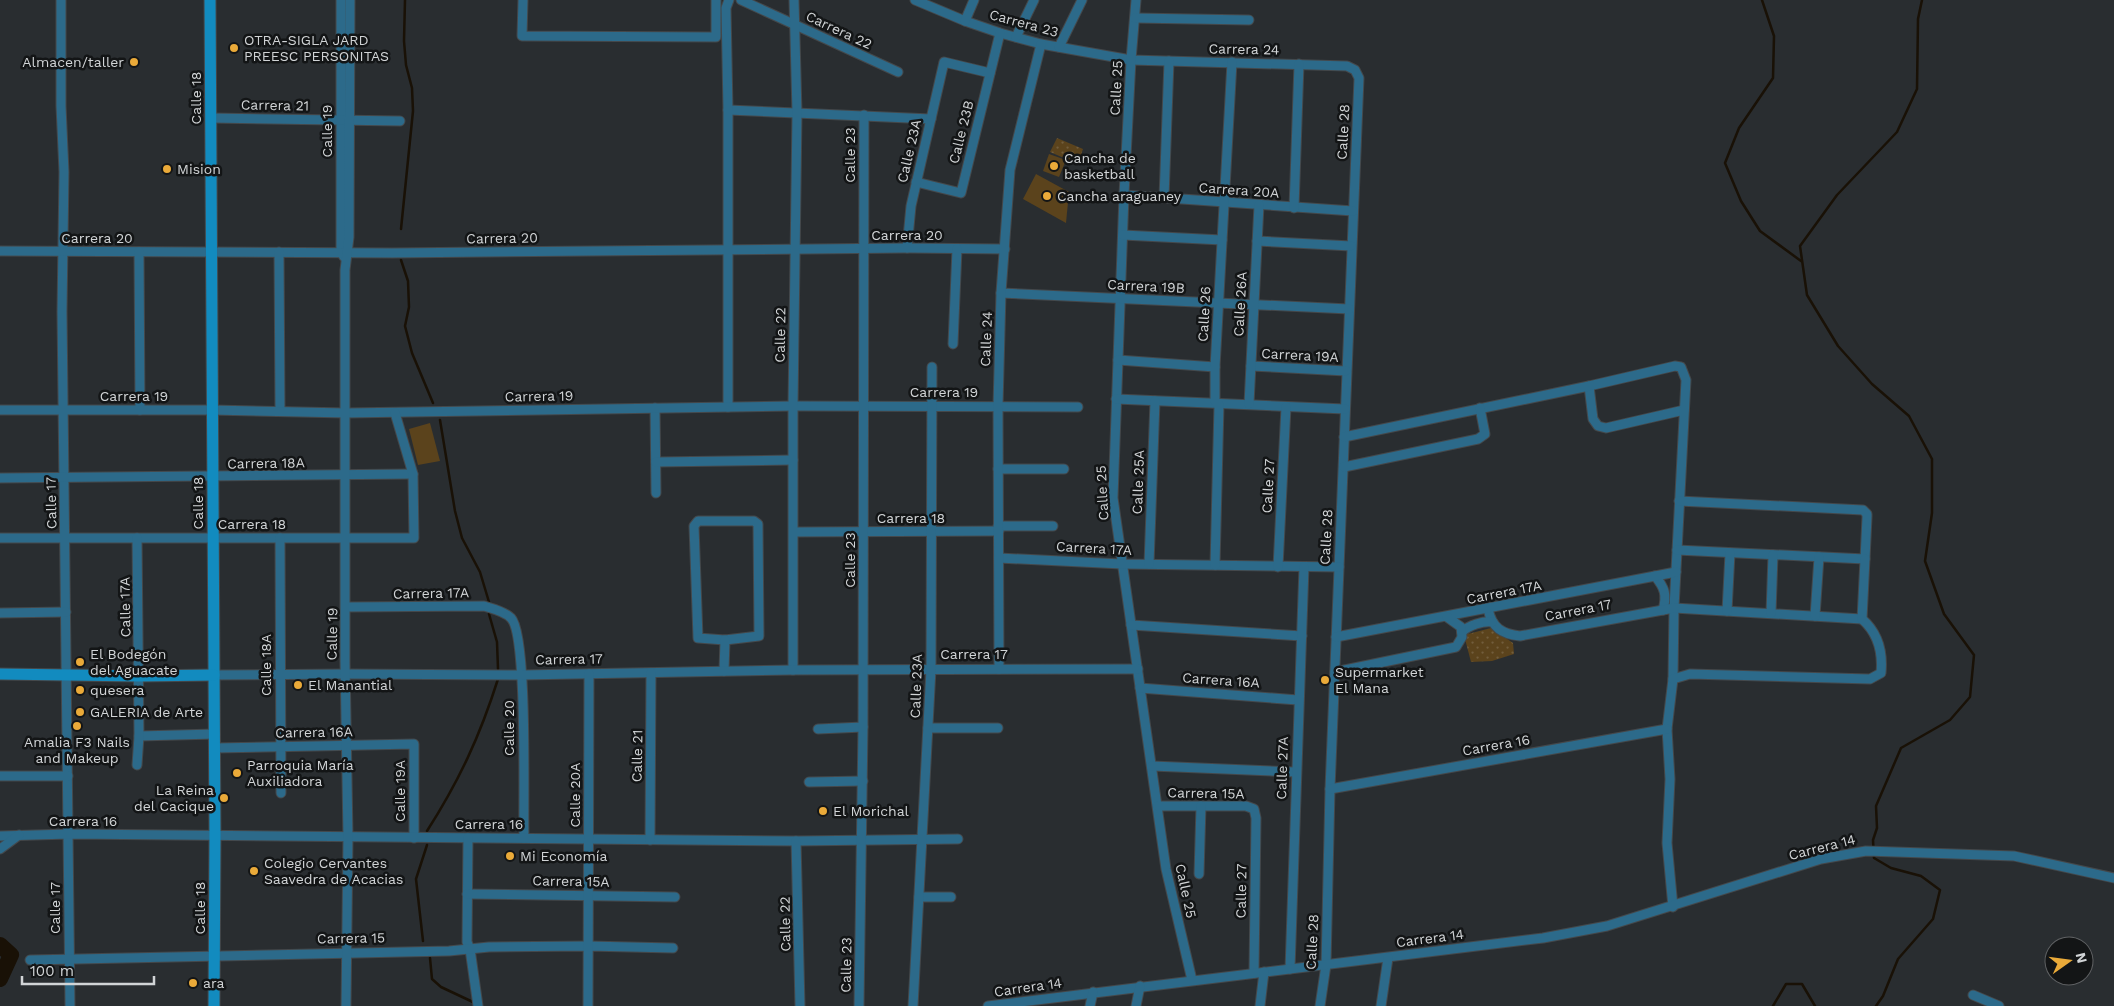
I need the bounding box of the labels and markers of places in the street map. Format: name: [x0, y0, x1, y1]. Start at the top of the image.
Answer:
place label: OTRA-SIGLA JARD PREESC PERSONITAS: [244, 32, 389, 64]
marker: OTRA-SIGLA JARD PREESC PERSONITAS: [228, 42, 240, 54]
place label: Almacen/taller: [22, 54, 124, 70]
marker: Almacen/taller: [128, 56, 140, 68]
place label: Cancha de basketball: [1064, 150, 1136, 182]
marker: Cancha de basketball: [1048, 160, 1060, 172]
place label: Mision: [177, 161, 221, 177]
marker: Mision: [161, 163, 173, 175]
place label: Cancha araguaney: [1057, 188, 1182, 204]
marker: Cancha araguaney: [1041, 190, 1053, 202]
place label: El Bodegón del Aguacate: [90, 646, 178, 678]
marker: El Bodegón del Aguacate: [74, 656, 86, 668]
place label: Supermarket El Mana: [1335, 664, 1424, 696]
marker: Supermarket El Mana: [1319, 674, 1331, 686]
place label: El Manantial: [308, 677, 393, 693]
marker: El Manantial: [292, 679, 304, 691]
place label: quesera: [90, 682, 144, 698]
marker: quesera: [74, 684, 86, 696]
place label: GALERIA de Arte: [90, 704, 203, 720]
marker: GALERIA de Arte: [74, 706, 86, 718]
marker: Amalia F3 Nails and Makeup: [71, 720, 83, 732]
place label: Amalia F3 Nails and Makeup: [24, 734, 130, 766]
place label: Parroquia María Auxiliadora: [247, 757, 354, 789]
marker: Parroquia María Auxiliadora: [231, 767, 243, 779]
place label: La Reina del Cacique: [134, 782, 214, 814]
marker: La Reina del Cacique: [218, 792, 230, 804]
place label: El Morichal: [833, 803, 910, 819]
marker: El Morichal: [817, 805, 829, 817]
place label: Mi Economía: [520, 848, 607, 864]
marker: Mi Economía: [504, 850, 516, 862]
place label: Colegio Cervantes Saavedra de Acacias: [264, 855, 403, 887]
marker: Colegio Cervantes Saavedra de Acacias: [248, 865, 260, 877]
place label: ara: [203, 975, 224, 991]
marker: ara: [187, 977, 199, 989]

